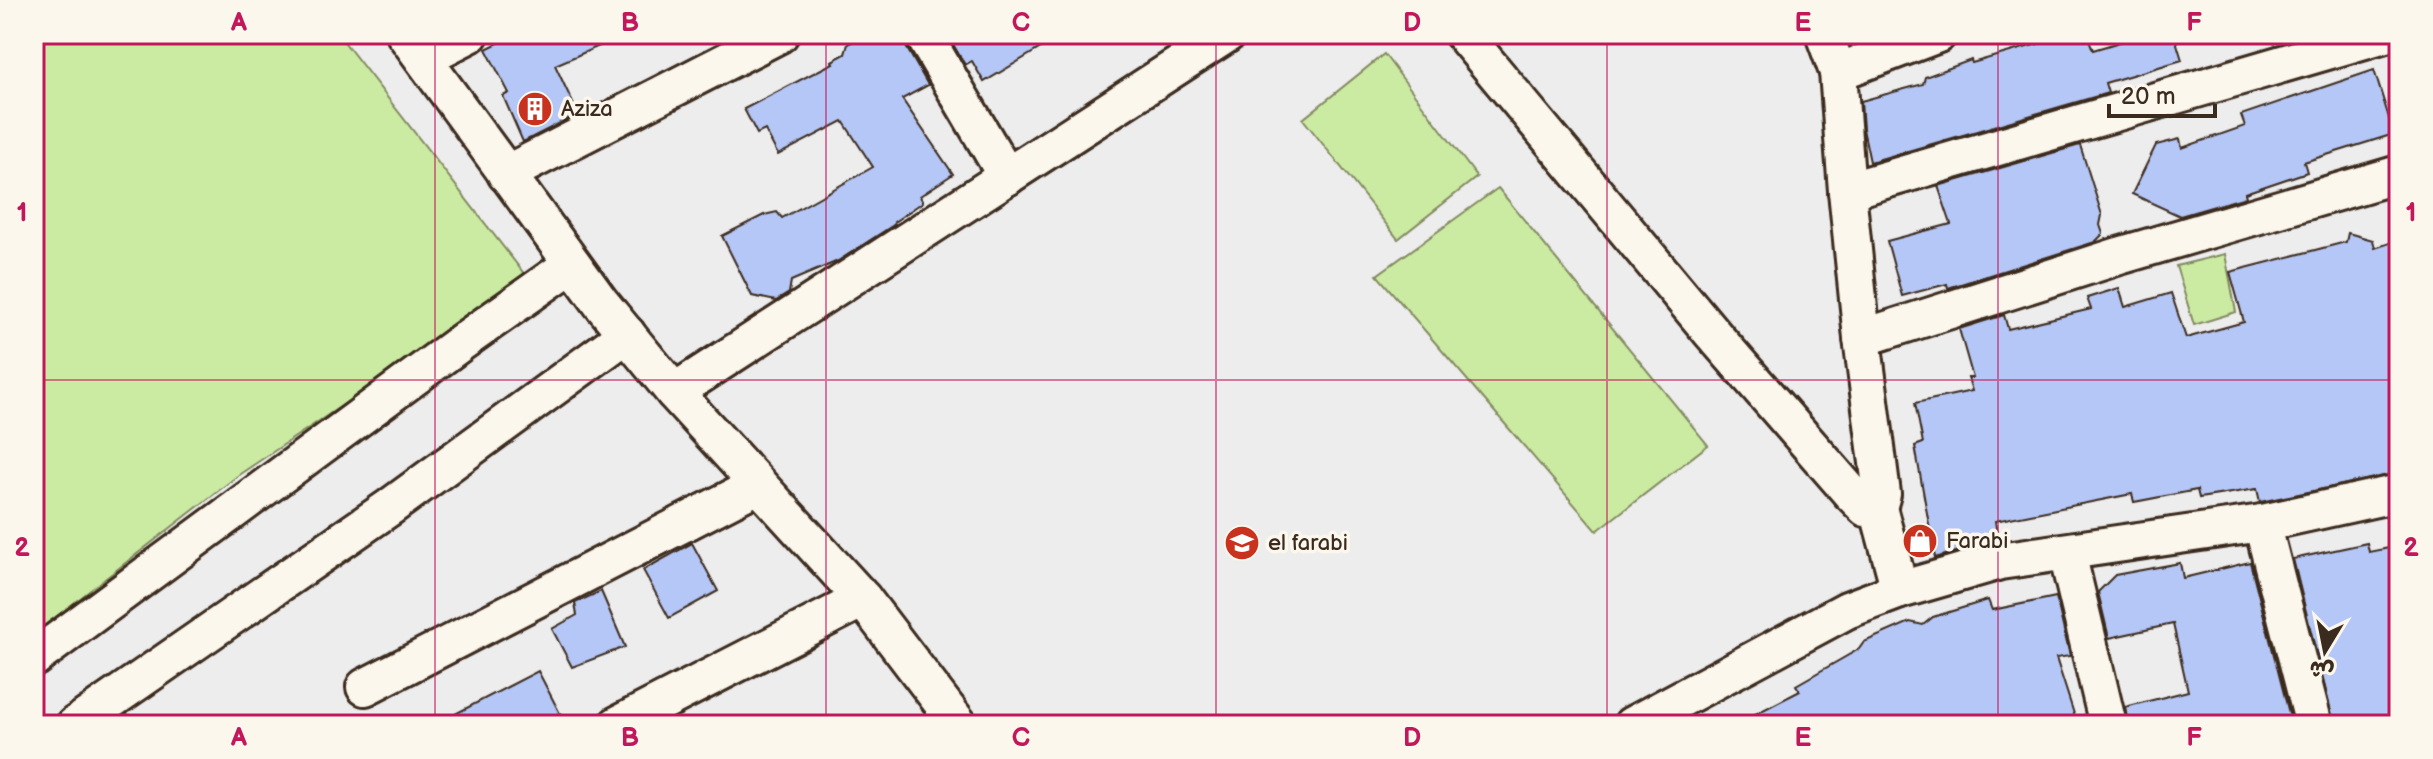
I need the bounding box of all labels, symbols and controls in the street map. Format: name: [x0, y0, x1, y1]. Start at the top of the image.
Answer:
text: A: [230, 8, 247, 39]
text: B: [621, 8, 639, 39]
text: C: [1012, 8, 1030, 39]
text: D: [1403, 8, 1421, 39]
text: E: [1795, 8, 1812, 39]
text: F: [2186, 8, 2202, 39]
scale bar: [2109, 68, 2215, 118]
text: 20 m: [2121, 82, 2176, 111]
building icon: Aziza: [516, 90, 554, 128]
place label: Aziza: [561, 96, 613, 123]
text: 1: [17, 198, 27, 229]
text: 1: [2406, 198, 2416, 229]
shop icon: Farabi: [1901, 522, 1939, 560]
school or university icon: el farabi: [1223, 524, 1261, 562]
place label: Farabi: [1946, 528, 2008, 555]
place label: el farabi: [1268, 530, 1348, 557]
text: 2: [14, 533, 30, 564]
text: 2: [2403, 533, 2419, 564]
north arrow: [2285, 611, 2365, 691]
text: ش: [2308, 654, 2336, 685]
text: A: [230, 723, 247, 754]
text: B: [621, 723, 639, 754]
text: C: [1012, 723, 1030, 754]
text: D: [1403, 723, 1421, 754]
text: E: [1795, 723, 1812, 754]
text: F: [2186, 723, 2202, 754]

